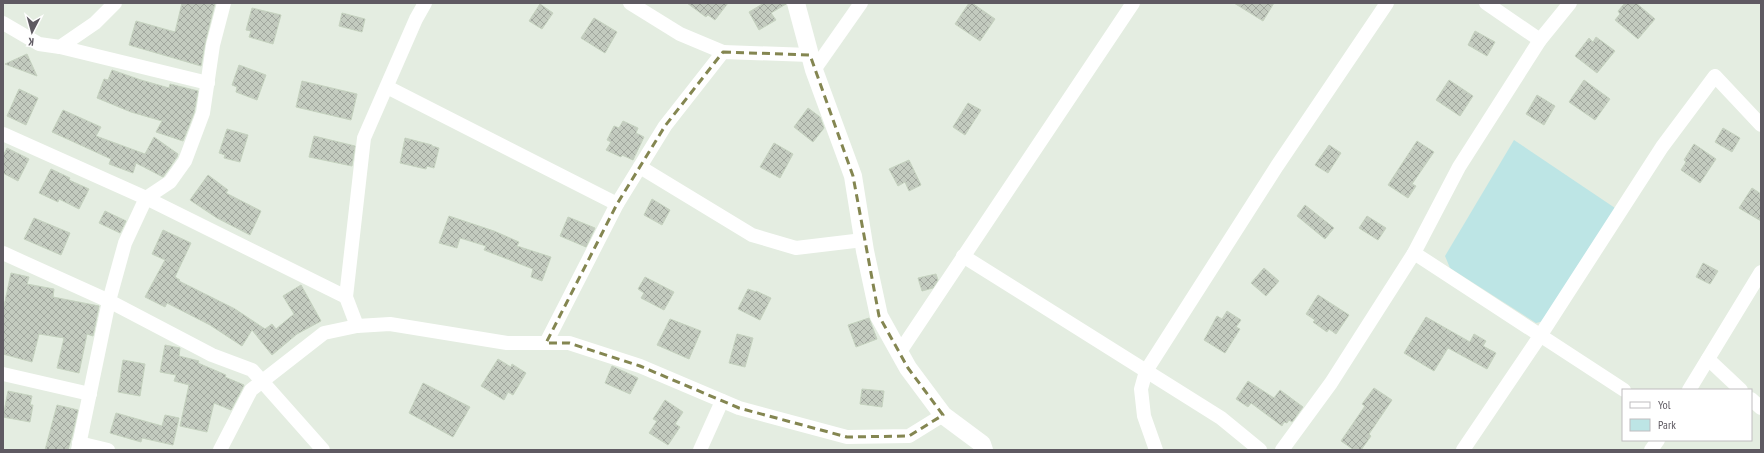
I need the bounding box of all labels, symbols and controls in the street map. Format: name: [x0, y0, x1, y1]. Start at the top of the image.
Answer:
north arrow: [12, 12, 52, 52]
text: K: [27, 35, 35, 49]
legend: [1622, 389, 1752, 441]
text: Yol: [1658, 397, 1671, 412]
text: Park: [1658, 417, 1676, 432]

